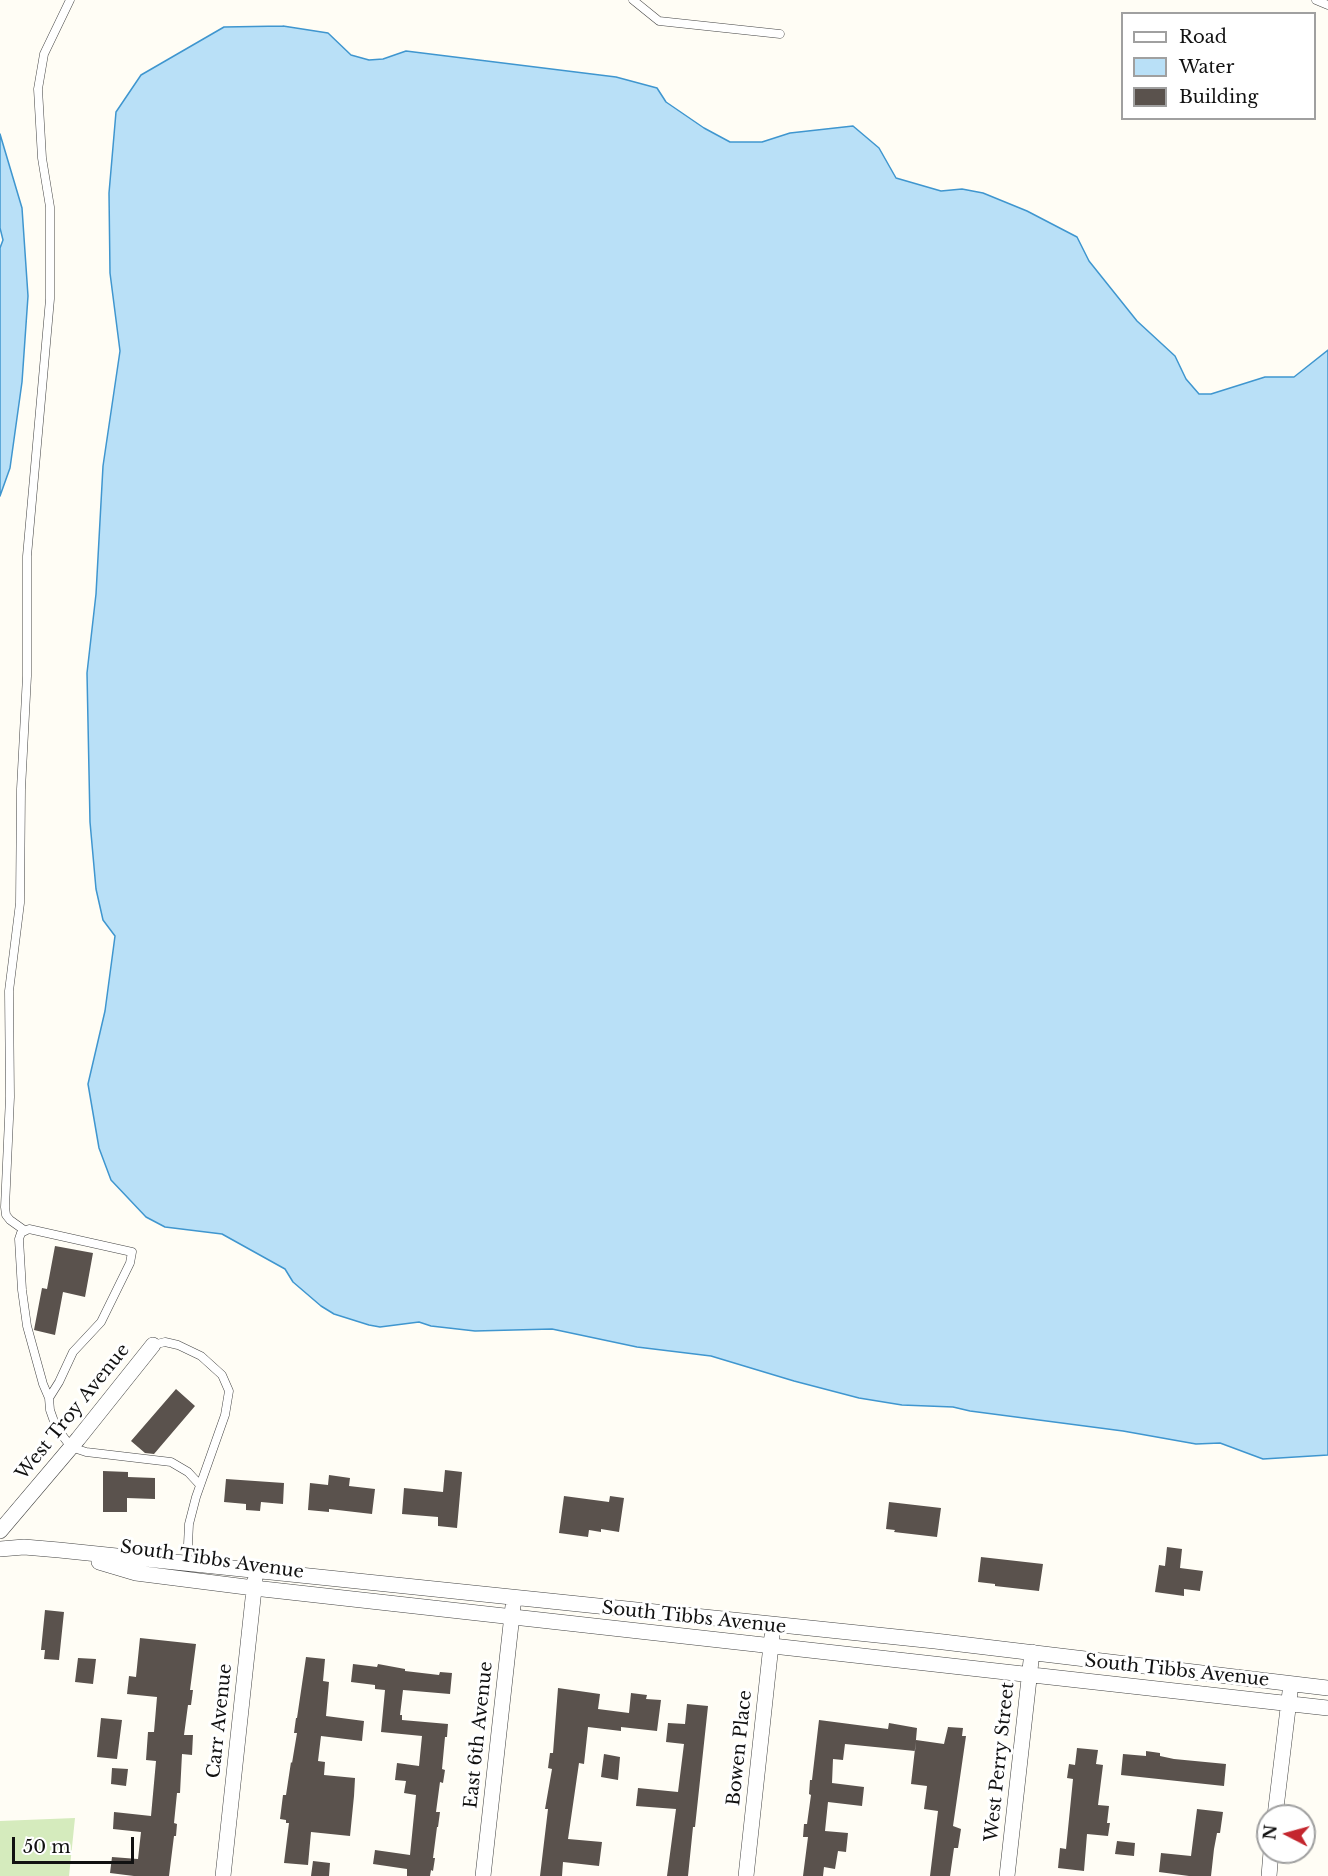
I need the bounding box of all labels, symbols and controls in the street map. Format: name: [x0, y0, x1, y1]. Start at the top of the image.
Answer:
legend: [1121, 12, 1316, 120]
text: Road: [1179, 26, 1227, 48]
text: Water: [1179, 56, 1234, 78]
text: Building: [1179, 86, 1258, 108]
street label: West Troy Avenue: [12, 1340, 134, 1484]
street label: South Tibbs Avenue: [119, 1536, 305, 1584]
street label: South Tibbs Avenue: [601, 1598, 787, 1638]
street label: South Tibbs Avenue: [1084, 1651, 1270, 1691]
street label: East 6th Avenue: [461, 1660, 497, 1810]
street label: Carr Avenue: [203, 1663, 237, 1779]
street label: West Perry Street: [981, 1681, 1019, 1843]
street label: Bowen Place: [723, 1689, 757, 1807]
north arrow: [1256, 1804, 1316, 1864]
text: N: [1259, 1824, 1281, 1841]
scale bar: [15, 1825, 136, 1863]
text: 50 m: [23, 1836, 71, 1858]

